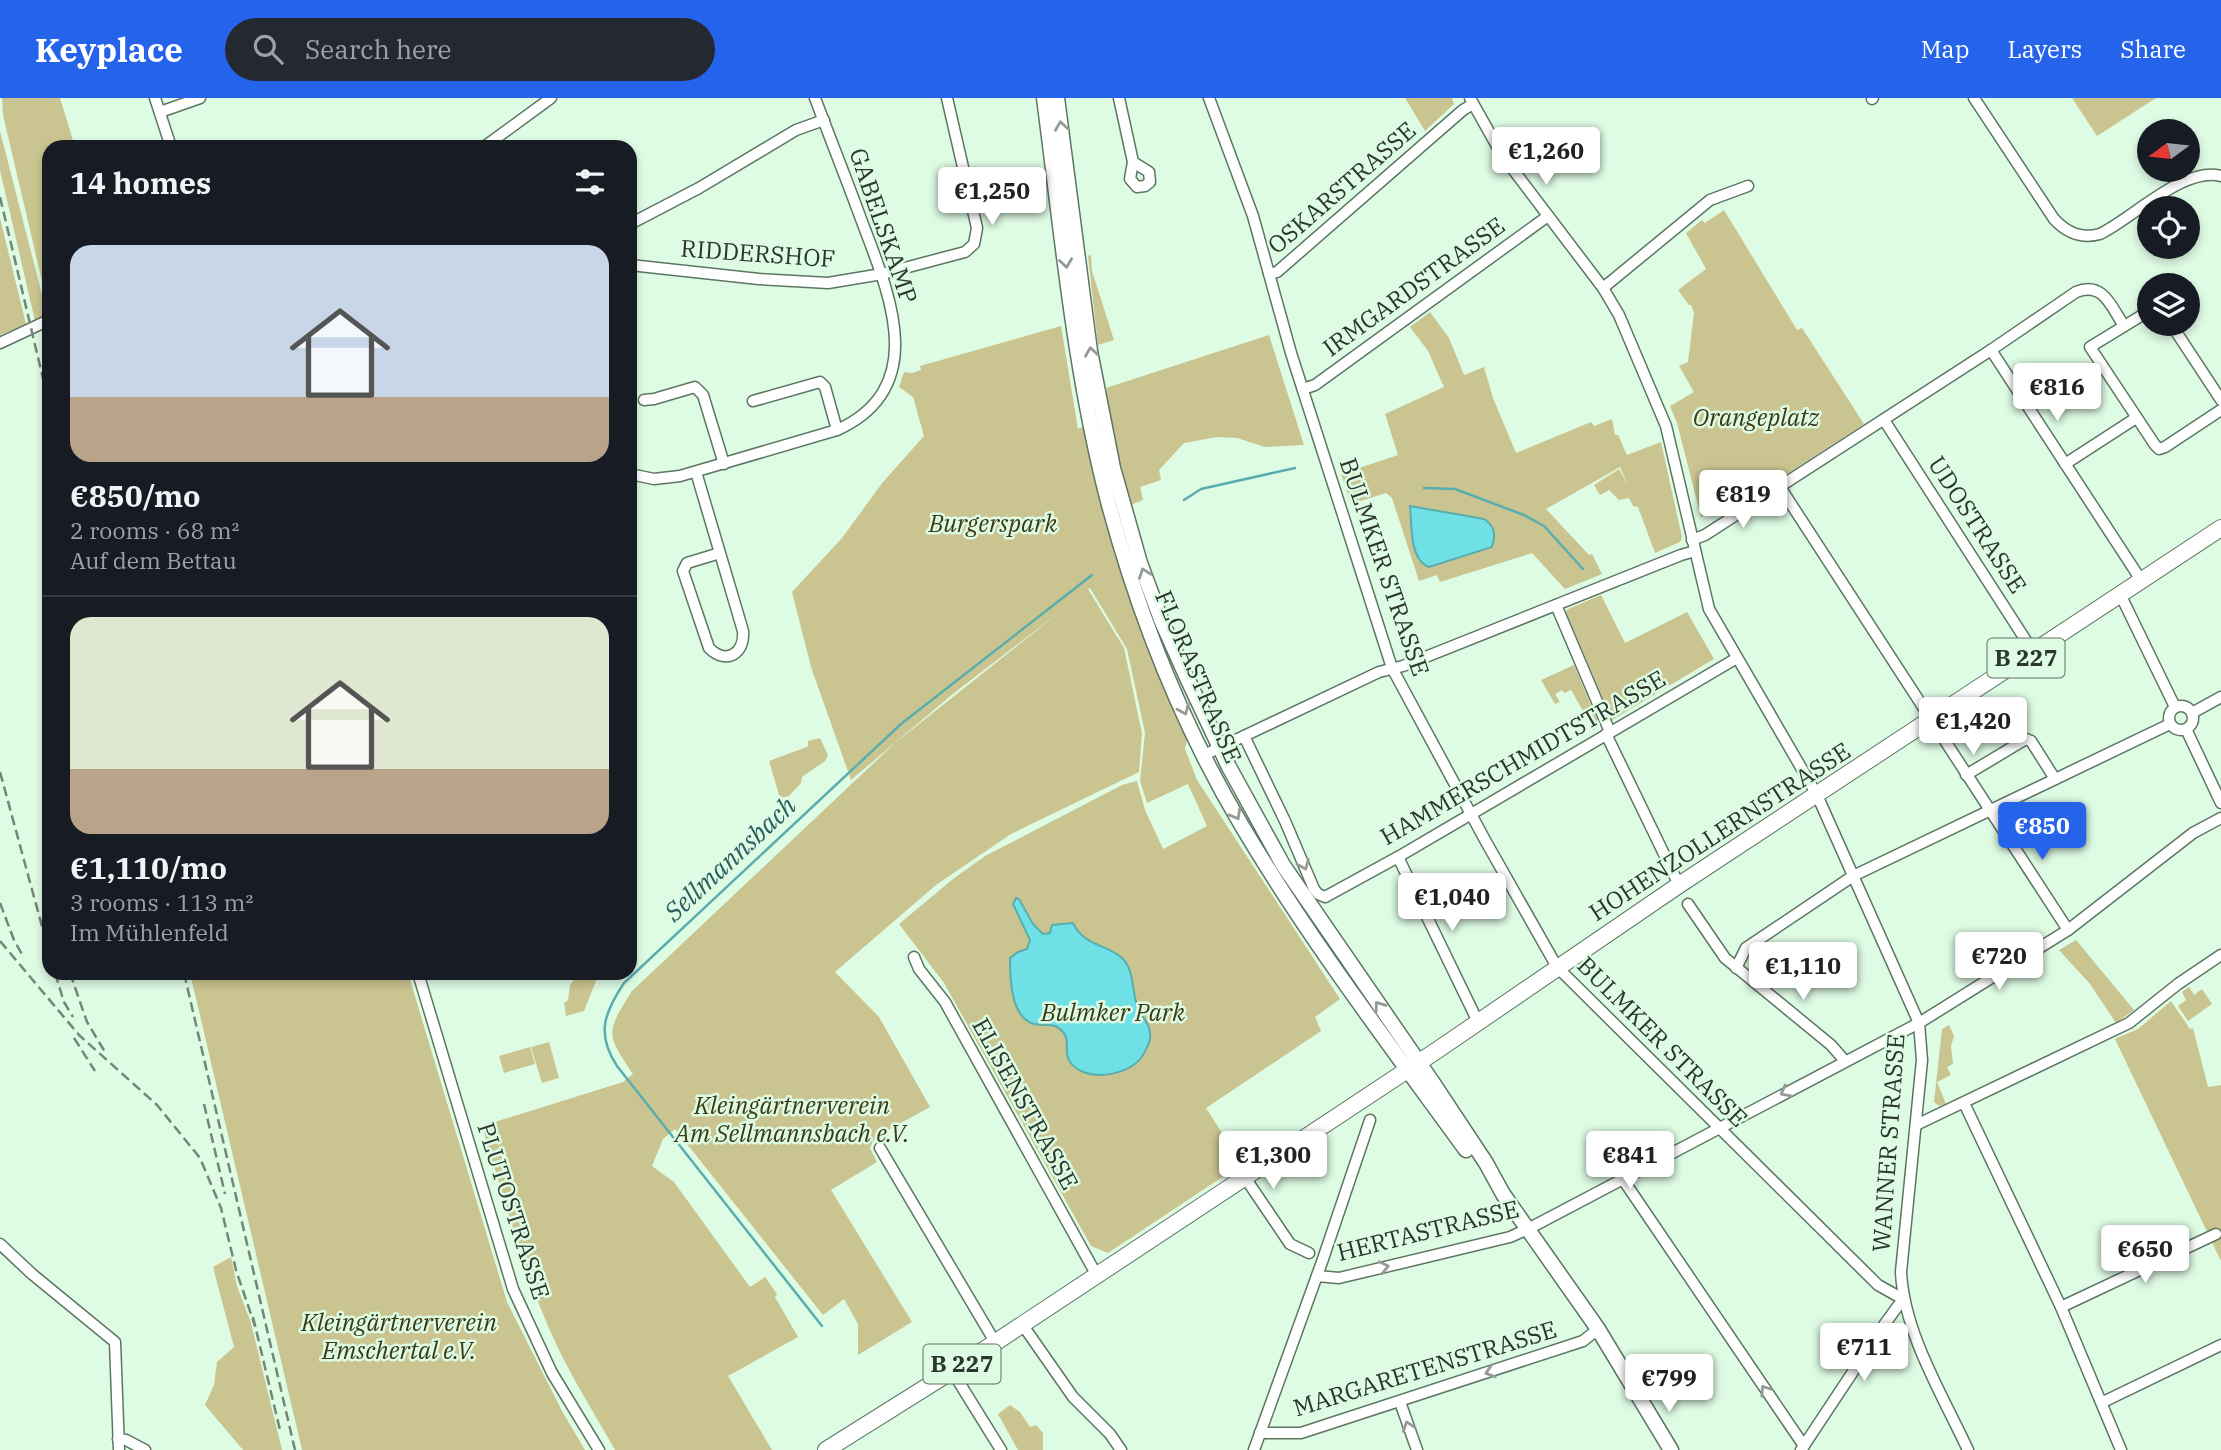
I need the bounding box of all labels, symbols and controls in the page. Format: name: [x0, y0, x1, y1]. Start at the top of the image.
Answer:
search box: [225, 18, 715, 81]
text: Keyplace: [35, 28, 183, 71]
icon: search: [249, 30, 287, 68]
text: Search here: [305, 32, 452, 66]
text: Map: [1921, 33, 1969, 65]
text: Layers: [2007, 33, 2082, 65]
text: Share: [2120, 33, 2186, 65]
street label: OSKARSTRASSE: [1260, 114, 1422, 261]
north arrow: [2137, 119, 2200, 182]
map controls: [2137, 119, 2200, 336]
one-way arrow: [1053, 120, 1068, 132]
pin: €1,260: [1489, 127, 1603, 187]
text: €1,260: [1508, 135, 1584, 165]
street label: GABELSKAMP: [842, 144, 926, 308]
text: 14 homes: [70, 163, 211, 202]
icon: filters: [571, 163, 609, 201]
pin: €1,250: [935, 167, 1049, 227]
text: €1,250: [954, 175, 1030, 205]
button: locate: [2137, 196, 2200, 259]
street label: IRMGARDSTRASSE: [1316, 209, 1511, 363]
street label: RIDDERSHOF: [680, 232, 837, 274]
one-way arrow: [1058, 257, 1073, 269]
button: layers: [2137, 273, 2200, 336]
icon: home: [277, 290, 403, 416]
one-way arrow: [1083, 346, 1098, 358]
pin: €816: [2016, 364, 2098, 423]
text: €816: [2029, 371, 2085, 401]
park label: Orangeplatz: [1693, 401, 1820, 433]
street label: UDOSTRASSE: [1921, 450, 2034, 599]
street label: BULMKER STRASSE: [1333, 453, 1437, 680]
pin: €819: [1702, 470, 1784, 530]
text: €850/mo: [70, 476, 201, 515]
text: €819: [1715, 478, 1771, 508]
park label: Burgerspark: [928, 507, 1058, 539]
text: 2 rooms · 68 m²: [70, 515, 240, 545]
text: Auf dem Bettau: [70, 545, 237, 575]
one-way arrow: [1138, 567, 1152, 579]
street label: FLORASTRASSE: [1148, 585, 1250, 768]
road number: B 227: [1988, 638, 2064, 678]
icon: home: [277, 662, 403, 788]
street label: HAMMERSCHMIDTSTRASSE: [1374, 662, 1671, 852]
pin: €1,420: [1916, 698, 2030, 757]
one-way arrow: [1176, 703, 1190, 715]
text: €1,420: [1935, 705, 2011, 735]
street label: HOHENZOLLERNSTRASSE: [1583, 735, 1856, 928]
water label: Sellmannsbach: [655, 788, 803, 929]
pin: €850: [2001, 802, 2083, 862]
one-way arrow: [1228, 808, 1241, 820]
text: €850: [2014, 810, 2070, 840]
text: €1,110/mo: [70, 848, 227, 887]
one-way arrow: [1296, 857, 1310, 870]
pin: €1,040: [1395, 874, 1509, 933]
text: €1,040: [1414, 881, 1490, 911]
text: 3 rooms · 113 m²: [70, 887, 253, 917]
text: Im Mühlenfeld: [70, 917, 229, 947]
pin: €720: [1958, 932, 2040, 992]
text: €720: [1971, 940, 2027, 970]
pin: €1,110: [1746, 942, 1860, 1002]
street label: BULMKER STRASSE: [1571, 949, 1755, 1133]
text: €1,110: [1765, 950, 1841, 980]
park label: Bulmker Park: [1040, 996, 1185, 1028]
one-way arrow: [1375, 1001, 1387, 1014]
street label: ELISENSTRASSE: [965, 1012, 1086, 1195]
street label: WANNER STRASSE: [1864, 1033, 1912, 1253]
one-way arrow: [1780, 1084, 1792, 1098]
park label: Kleingärtnerverein Am Sellmannsbach e.V.: [673, 1089, 909, 1149]
street label: PLUTOSTRASSE: [470, 1118, 558, 1303]
pin: €1,300: [1216, 1132, 1330, 1191]
pin: €841: [1589, 1132, 1671, 1191]
text: €1,300: [1235, 1139, 1311, 1169]
text: €841: [1602, 1139, 1658, 1169]
street label: HERTASTRASSE: [1333, 1192, 1522, 1268]
pin: €650: [2104, 1226, 2186, 1285]
text: €650: [2117, 1233, 2173, 1263]
one-way arrow: [1378, 1261, 1390, 1275]
park label: Kleingärtnerverein Emschertal e.V.: [300, 1306, 497, 1366]
street label: MARGARETENSTRASSE: [1289, 1313, 1560, 1423]
pin: €711: [1823, 1324, 1905, 1383]
text: €711: [1836, 1331, 1892, 1361]
road number: B 227: [923, 1344, 1000, 1384]
pin: €799: [1628, 1354, 1710, 1414]
text: €799: [1641, 1362, 1697, 1392]
one-way arrow: [1484, 1364, 1497, 1378]
one-way arrow: [1761, 1385, 1774, 1398]
one-way arrow: [1402, 1420, 1416, 1432]

